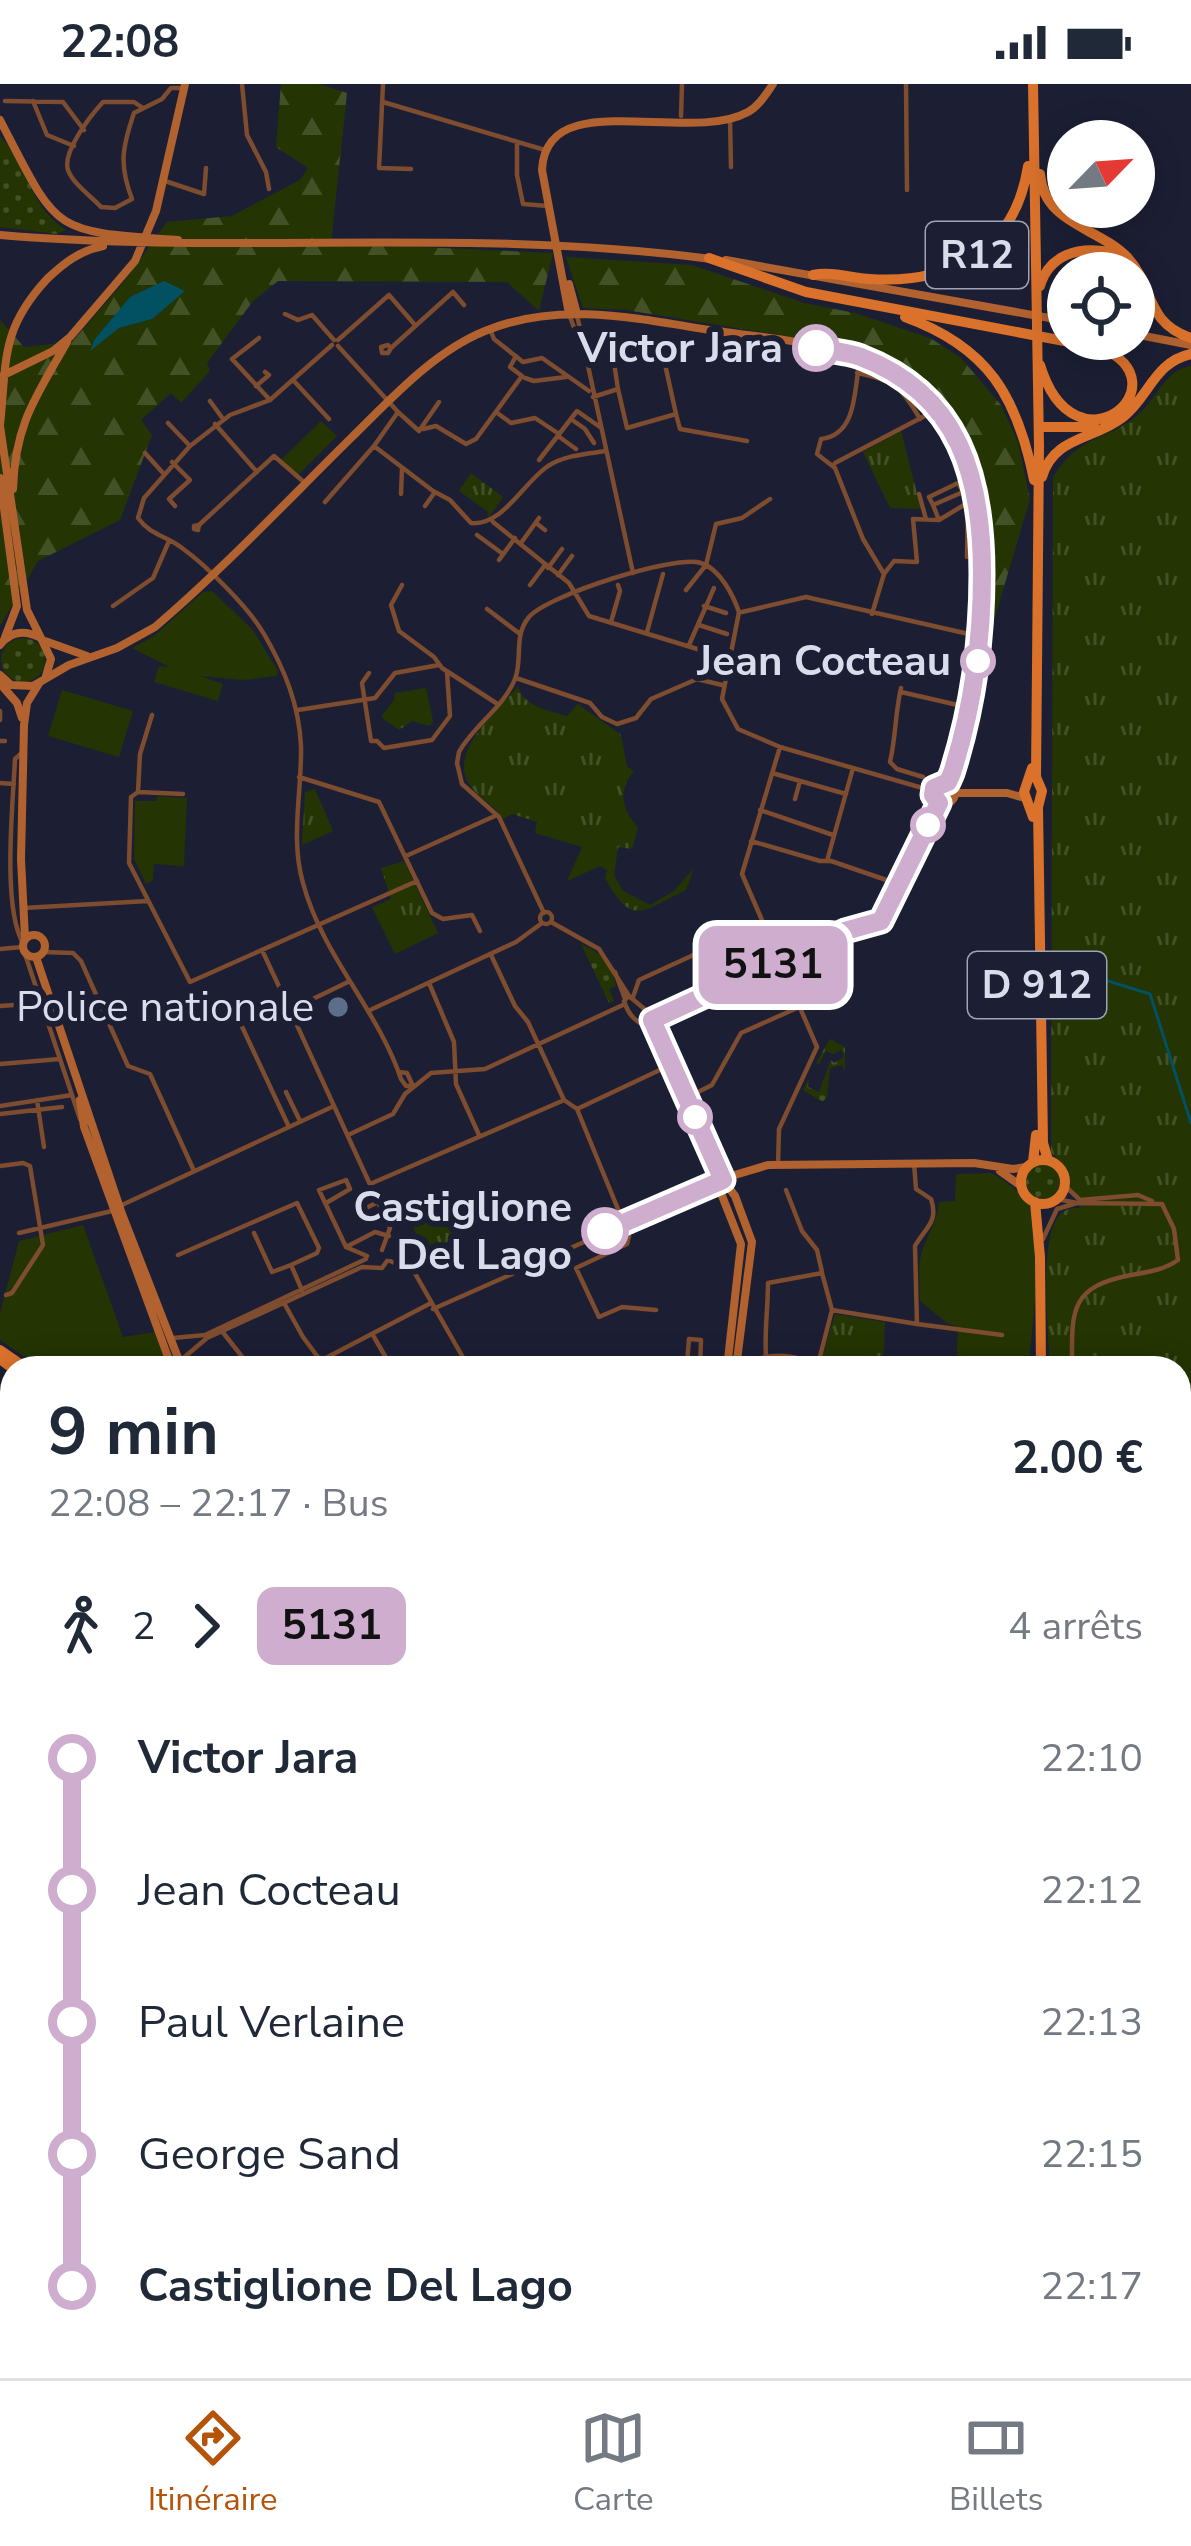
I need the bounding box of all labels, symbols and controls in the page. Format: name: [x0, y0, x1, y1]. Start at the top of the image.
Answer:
text: 22:08: [60, 12, 179, 73]
north arrow: [1047, 120, 1155, 228]
map controls: [1047, 120, 1155, 360]
road number: R12: [926, 222, 1028, 288]
button: locate: [1047, 252, 1155, 360]
place label: Victor Jara: [576, 320, 783, 377]
marker: Victor Jara: [794, 326, 838, 370]
place label: Jean Cocteau: [696, 633, 951, 690]
marker: Jean Cocteau: [962, 645, 994, 677]
unlabelled marker: [912, 809, 944, 841]
line badge: 5131: [689, 926, 857, 1004]
text: 5131: [723, 936, 823, 993]
road number: D 912: [968, 952, 1106, 1018]
place label: Police nationale: [16, 979, 314, 1036]
marker: Police nationale: [325, 994, 351, 1020]
unlabelled marker: [679, 1101, 711, 1133]
place label: Castiglione Del Lago: [353, 1179, 572, 1284]
marker: Castiglione Del Lago: [583, 1209, 627, 1253]
text: 9 min: [48, 1387, 219, 1477]
text: 2.00 €: [1012, 1428, 1143, 1489]
text: 22:08 – 22:17 · Bus: [48, 1477, 388, 1530]
icon: walk: [48, 1593, 114, 1659]
icon: forward: [173, 1593, 239, 1659]
text: 5131: [281, 1597, 382, 1654]
text: 2: [132, 1600, 155, 1653]
text: 4 arrêts: [1008, 1600, 1143, 1653]
text: Victor Jara: [138, 1728, 358, 1789]
text: 22:10: [1041, 1732, 1143, 1785]
text: Jean Cocteau: [138, 1860, 401, 1921]
text: 22:12: [1041, 1864, 1143, 1917]
text: Paul Verlaine: [138, 1992, 405, 2053]
text: 22:13: [1041, 1996, 1143, 2049]
text: George Sand: [138, 2124, 401, 2185]
text: 22:15: [1041, 2128, 1143, 2181]
text: Castiglione Del Lago: [138, 2256, 573, 2317]
text: 22:17: [1041, 2260, 1143, 2313]
tab: Itinéraire: [148, 2405, 278, 2522]
tab: Carte: [573, 2405, 654, 2522]
tab: Billets: [949, 2405, 1043, 2522]

